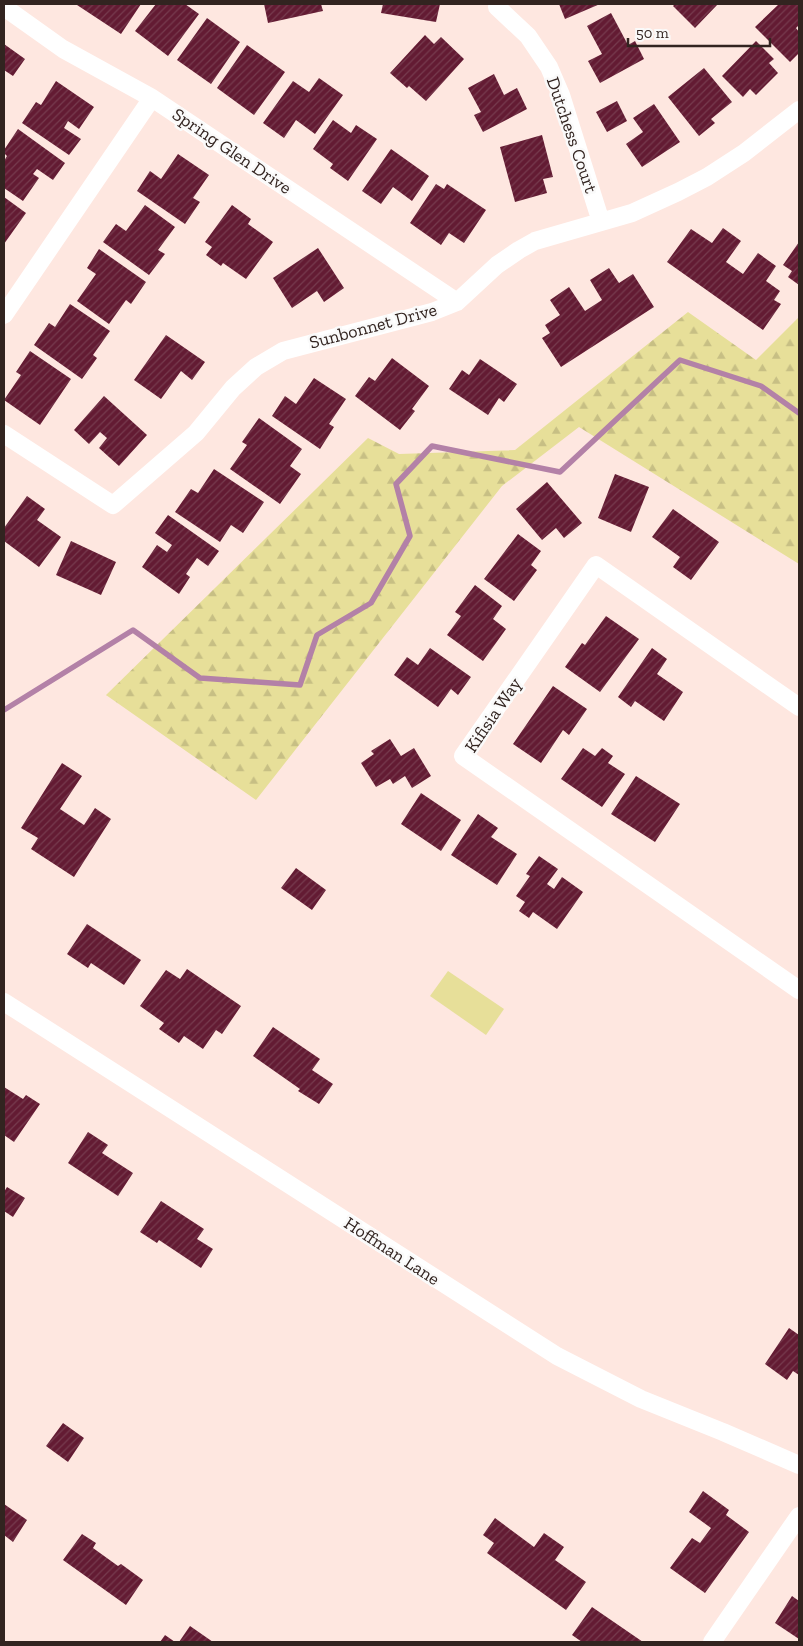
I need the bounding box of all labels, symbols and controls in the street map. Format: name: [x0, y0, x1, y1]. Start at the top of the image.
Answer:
scale bar: [628, 15, 770, 47]
text: 50 m: [636, 24, 669, 42]
street label: Dutchess Court: [542, 74, 602, 196]
street label: Spring Glen Drive: [168, 103, 296, 199]
street label: Sunbonnet Drive: [307, 298, 439, 354]
street label: Kifisia Way: [460, 673, 526, 757]
street label: Hoffman Lane: [340, 1212, 444, 1290]

